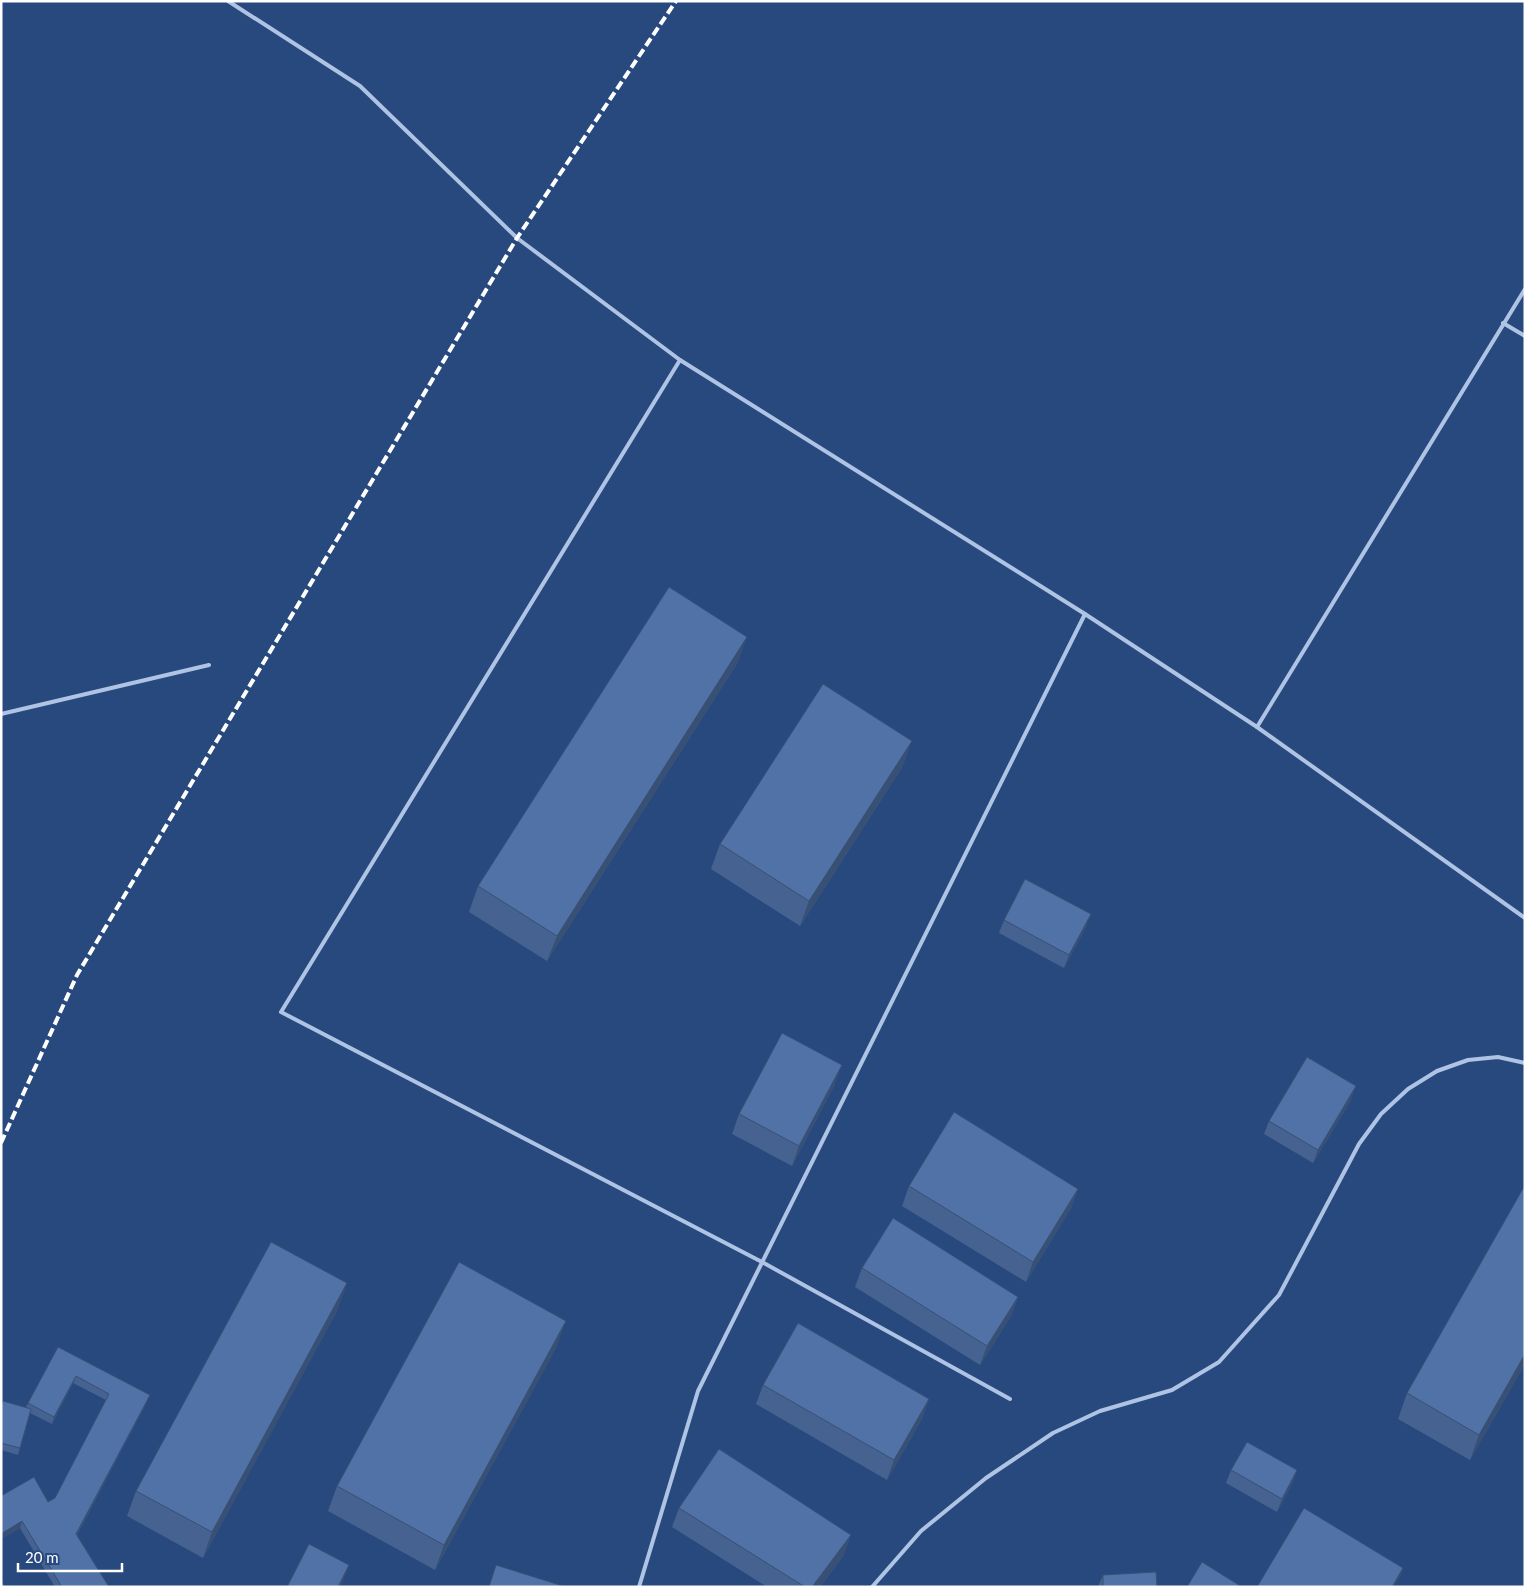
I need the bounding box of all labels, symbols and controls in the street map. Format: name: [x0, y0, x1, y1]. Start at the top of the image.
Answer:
scale bar: [18, 1540, 121, 1572]
text: 20 m: [25, 1548, 59, 1566]

